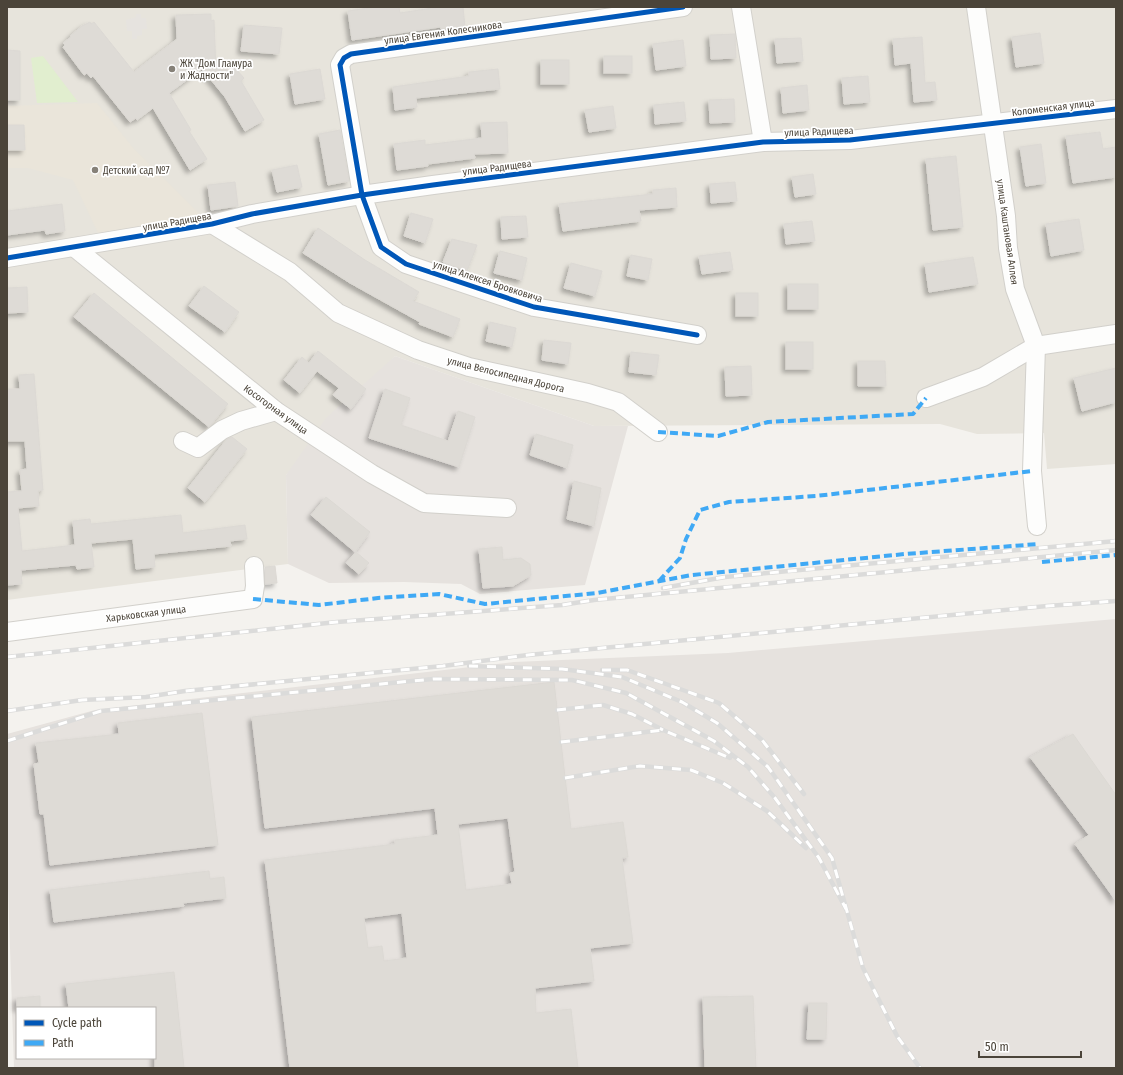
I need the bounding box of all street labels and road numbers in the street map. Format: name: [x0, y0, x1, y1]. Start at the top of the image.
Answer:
street label: улица Евгения Колесникова: [384, 19, 503, 47]
street label: Коломенская улица: [1011, 97, 1095, 119]
street label: улица Радищева: [784, 125, 854, 139]
street label: улица Радищева: [462, 158, 532, 178]
street label: улица Каштановая Аллея: [994, 179, 1020, 286]
street label: улица Радищева: [142, 210, 212, 234]
street label: улица Алексея Бровковича: [431, 259, 544, 305]
street label: улица Велосипедная Дорога: [446, 355, 566, 395]
street label: Косогорная улица: [241, 382, 310, 437]
street label: Харьковская улица: [105, 603, 187, 625]

